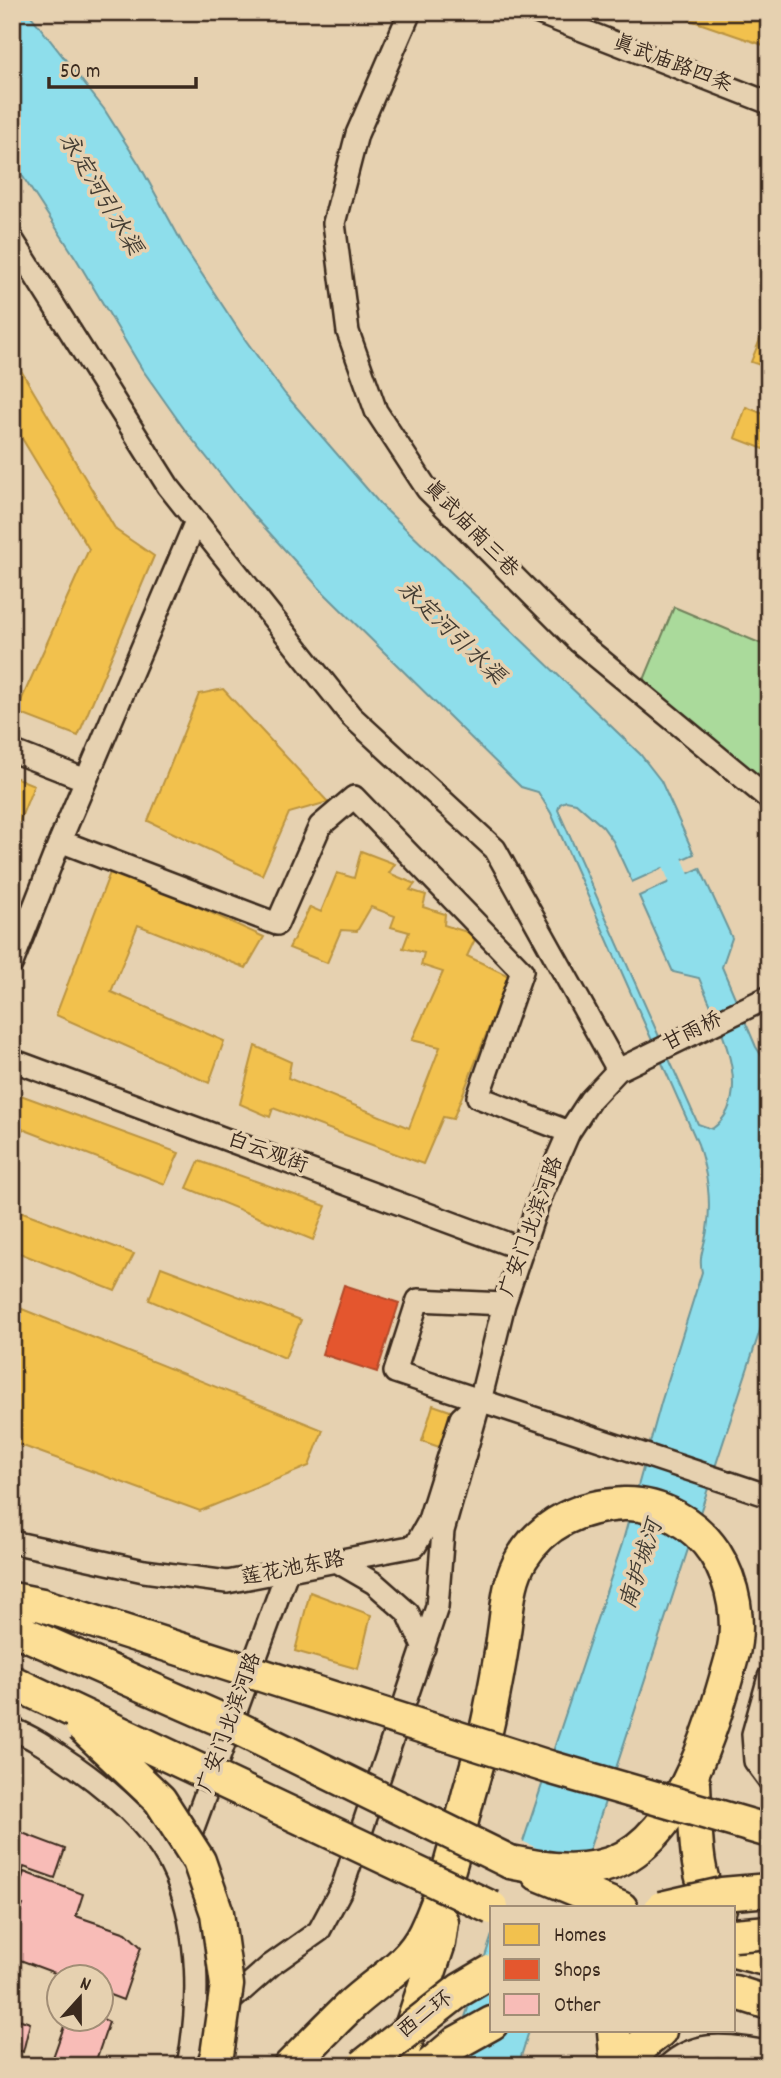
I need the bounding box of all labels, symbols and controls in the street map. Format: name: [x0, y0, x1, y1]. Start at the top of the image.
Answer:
street label: 真武庙路四条: [608, 28, 736, 102]
scale bar: [49, 46, 196, 90]
text: 50 m: [60, 58, 100, 88]
water label: 永定河引水渠: [49, 127, 150, 264]
street label: 真武庙南三巷: [415, 474, 525, 586]
water label: 永定河引水渠: [389, 574, 513, 695]
street label: 甘雨桥: [658, 1006, 728, 1060]
street label: 白云观街: [222, 1126, 312, 1182]
street label: 广安门北滨河路: [494, 1153, 572, 1301]
water label: 南护城河: [613, 1512, 674, 1614]
street label: 莲花池东路: [239, 1545, 347, 1595]
street label: 广安门北滨河路: [192, 1649, 270, 1797]
legend: [490, 1906, 736, 2032]
text: Homes: [554, 1922, 607, 1952]
text: Shops: [554, 1957, 601, 1987]
north arrow: [46, 1962, 116, 2032]
text: N: [76, 1971, 94, 2000]
street label: 西二环: [392, 1985, 460, 2047]
text: Other: [554, 1992, 601, 2022]

